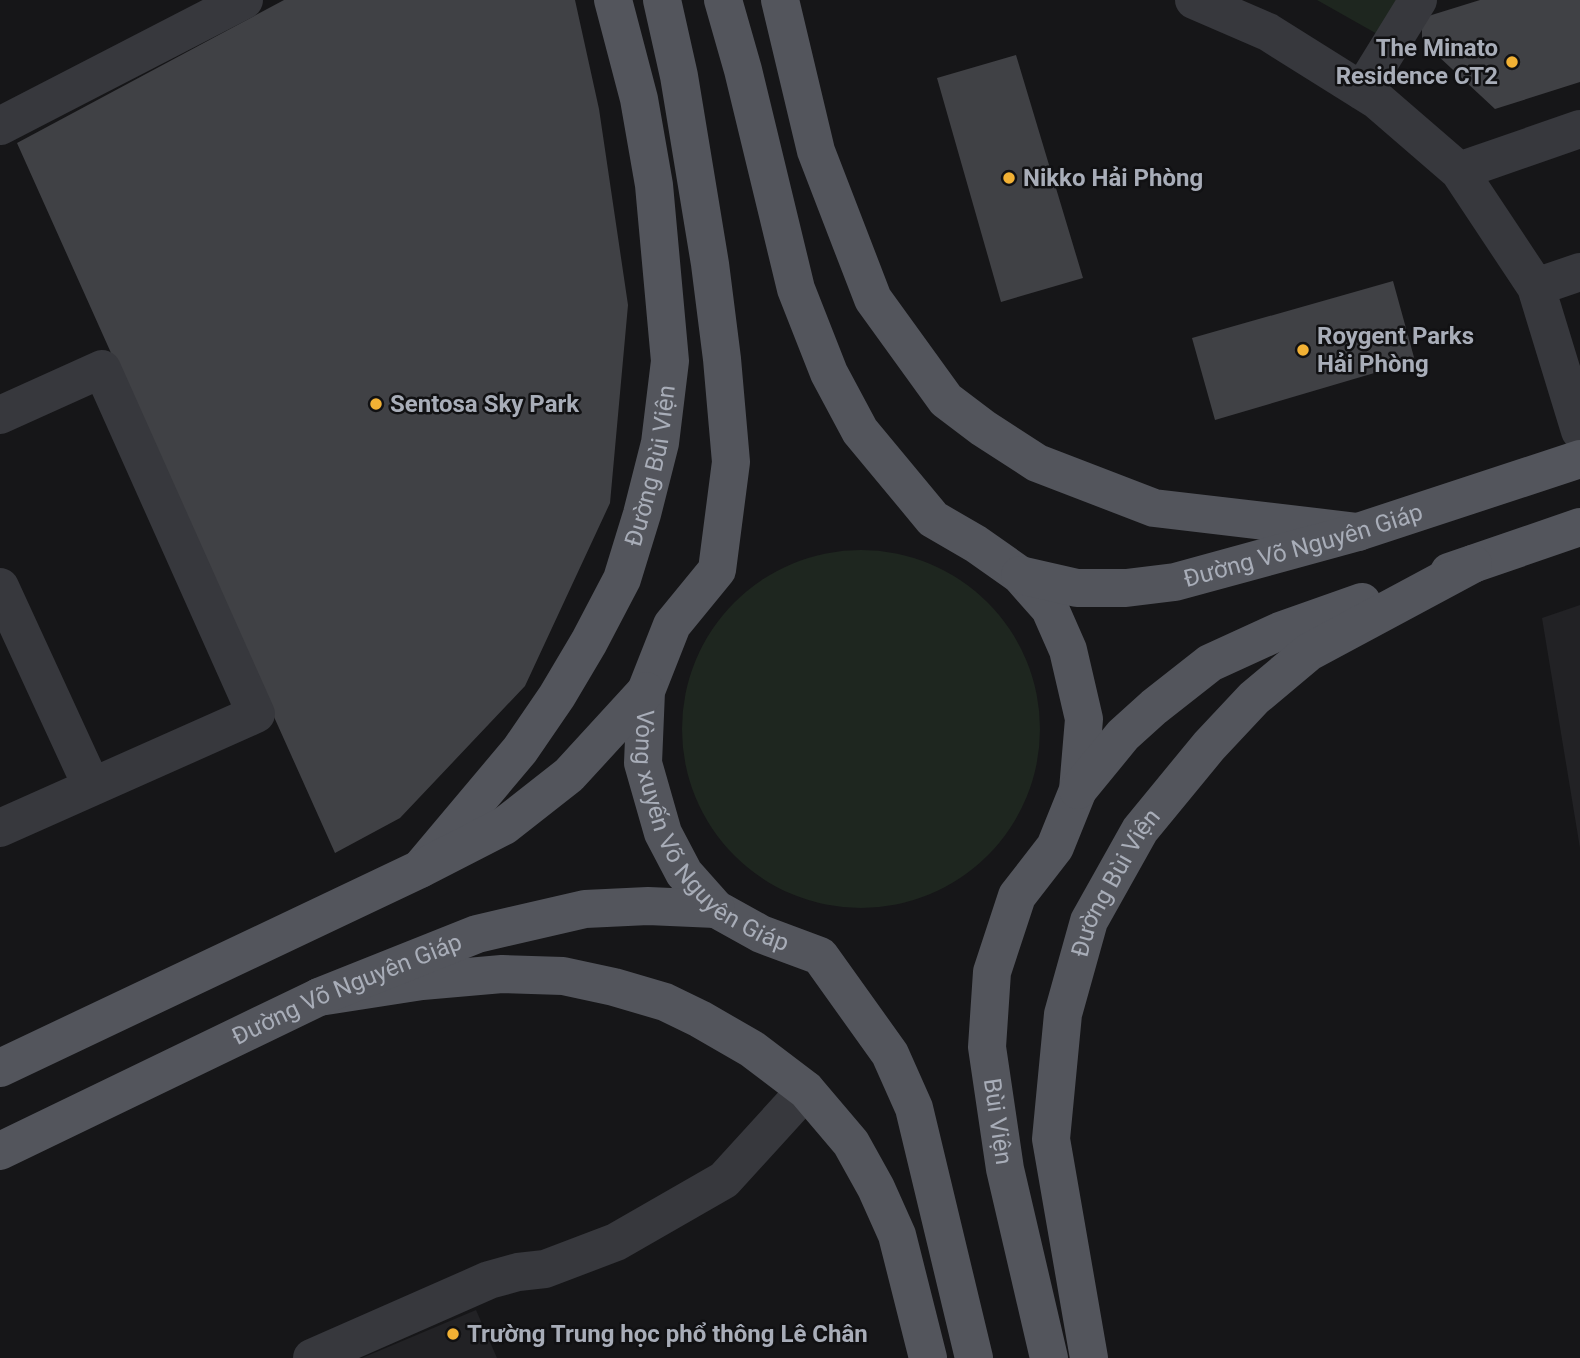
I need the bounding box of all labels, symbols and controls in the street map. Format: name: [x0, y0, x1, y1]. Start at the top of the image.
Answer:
place label: The Minato Residence CT2: [1336, 34, 1498, 90]
marker: The Minato Residence CT2: [1504, 54, 1520, 70]
place label: Nikko Hải Phòng: [1023, 164, 1203, 192]
marker: Nikko Hải Phòng: [1001, 170, 1017, 186]
place label: Roygent Parks Hải Phòng: [1317, 322, 1474, 378]
marker: Roygent Parks Hải Phòng: [1295, 342, 1311, 358]
street label: Đường Bùi Viện: [619, 384, 681, 550]
place label: Sentosa Sky Park: [390, 390, 580, 418]
marker: Sentosa Sky Park: [368, 396, 384, 412]
street label: Đường Võ Nguyên Giáp: [1180, 498, 1426, 593]
street label: Vòng xuyến Võ Nguyên Giáp: [629, 709, 793, 957]
street label: Đường Bùi Viện: [1066, 803, 1166, 960]
street label: Đường Võ Nguyên Giáp: [227, 927, 466, 1051]
street label: Bùi Viện: [978, 1076, 1018, 1166]
place label: Trường Trung học phổ thông Lê Chân: [467, 1320, 868, 1348]
marker: Trường Trung học phổ thông Lê Chân: [445, 1326, 461, 1342]

